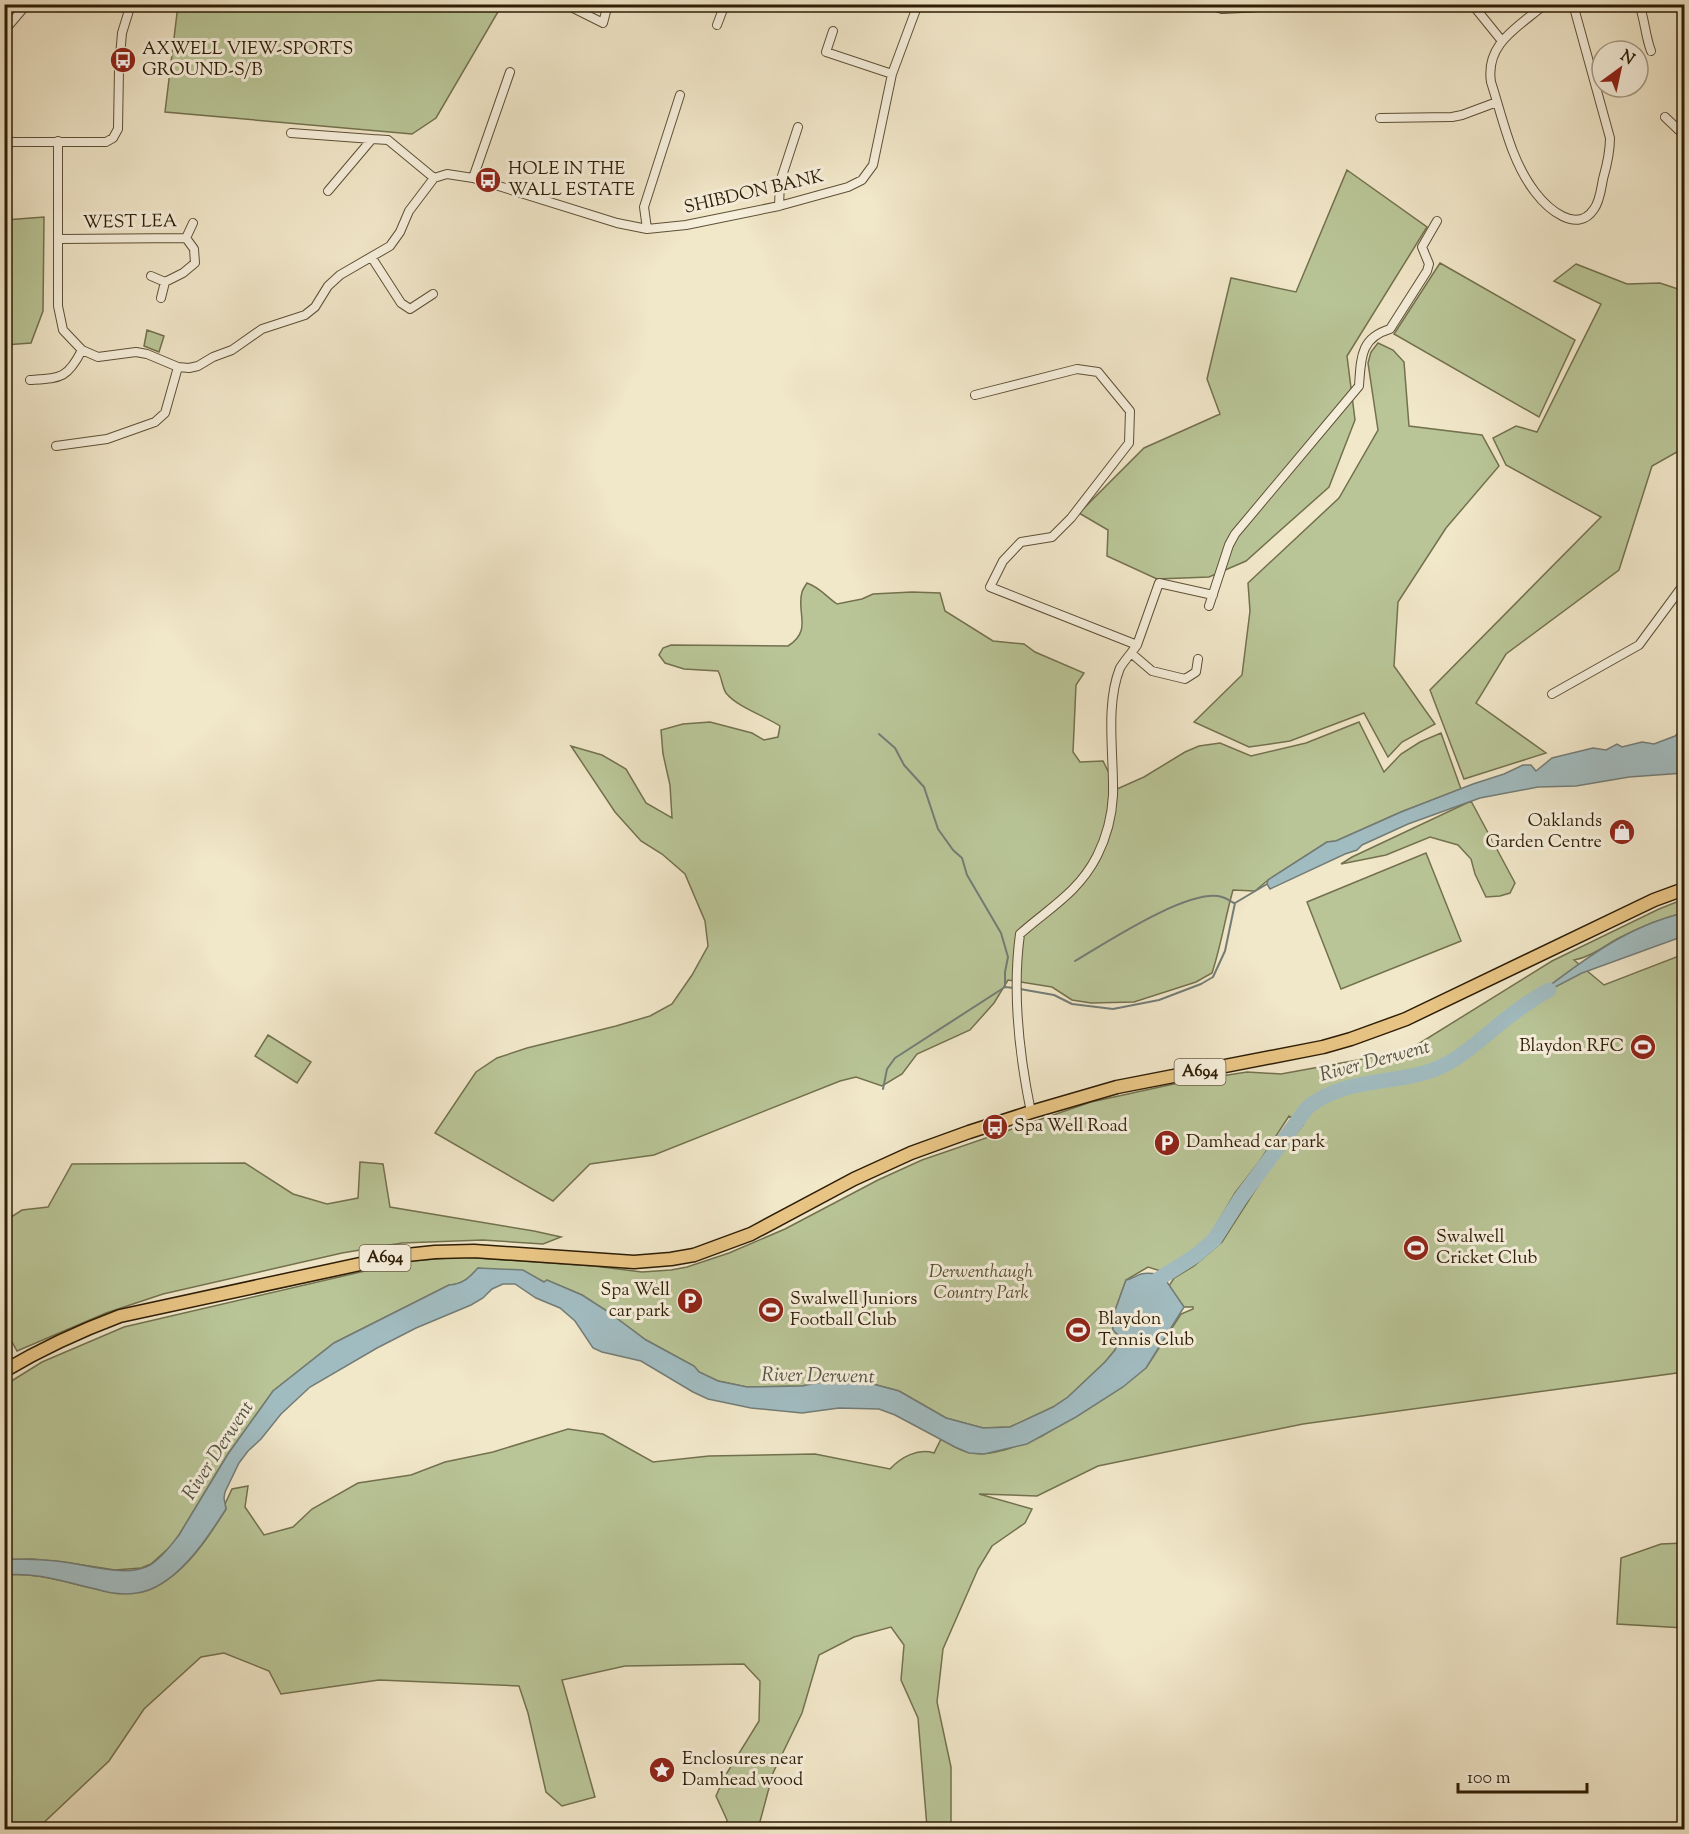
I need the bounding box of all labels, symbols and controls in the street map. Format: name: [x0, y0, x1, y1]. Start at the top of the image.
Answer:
place label: AXWELL VIEW-SPORTS GROUND-S/B: [142, 37, 353, 84]
north arrow: [1590, 39, 1650, 99]
bus stop icon: AXWELL VIEW-SPORTS GROUND-S/B: [108, 45, 138, 75]
text: N: [1615, 45, 1639, 72]
place label: HOLE IN THE WALL ESTATE: [508, 157, 635, 204]
street label: SHIBDON BANK: [682, 164, 826, 222]
bus stop icon: HOLE IN THE WALL ESTATE: [473, 165, 503, 195]
street label: WEST LEA: [83, 209, 178, 237]
place label: Oaklands Garden Centre: [1485, 809, 1602, 856]
shop icon: Oaklands Garden Centre: [1607, 817, 1637, 847]
sports icon: Blaydon RFC: [1628, 1032, 1658, 1062]
water label: River Derwent: [1316, 1033, 1434, 1091]
place label: Blaydon RFC: [1519, 1034, 1624, 1060]
road number: A694: [1174, 1059, 1226, 1085]
bus stop icon: Spa Well Road: [980, 1112, 1010, 1142]
place label: Spa Well Road: [1014, 1114, 1128, 1140]
parking icon: Damhead car park: [1152, 1128, 1182, 1158]
place label: Damhead car park: [1186, 1130, 1326, 1156]
place label: Swalwell Cricket Club: [1436, 1225, 1537, 1272]
sports icon: Swalwell Cricket Club: [1401, 1233, 1431, 1263]
road number: A694: [360, 1245, 410, 1271]
park label: Derwenthaugh Country Park: [929, 1260, 1034, 1307]
place label: Spa Well car park: [601, 1278, 670, 1325]
parking icon: Spa Well car park: [675, 1286, 705, 1316]
place label: Swalwell Juniors Football Club: [790, 1287, 917, 1334]
sports icon: Swalwell Juniors Football Club: [756, 1295, 786, 1325]
place label: Blaydon Tennis Club: [1098, 1307, 1194, 1354]
sports icon: Blaydon Tennis Club: [1063, 1315, 1093, 1345]
water label: River Derwent: [761, 1362, 875, 1392]
water label: River Derwent: [176, 1396, 262, 1506]
place label: Enclosures near Damhead wood: [682, 1747, 803, 1794]
place icon: Enclosures near Damhead wood: [647, 1755, 677, 1785]
scale bar: [1458, 1756, 1587, 1794]
text: 100 m: [1467, 1766, 1511, 1792]

